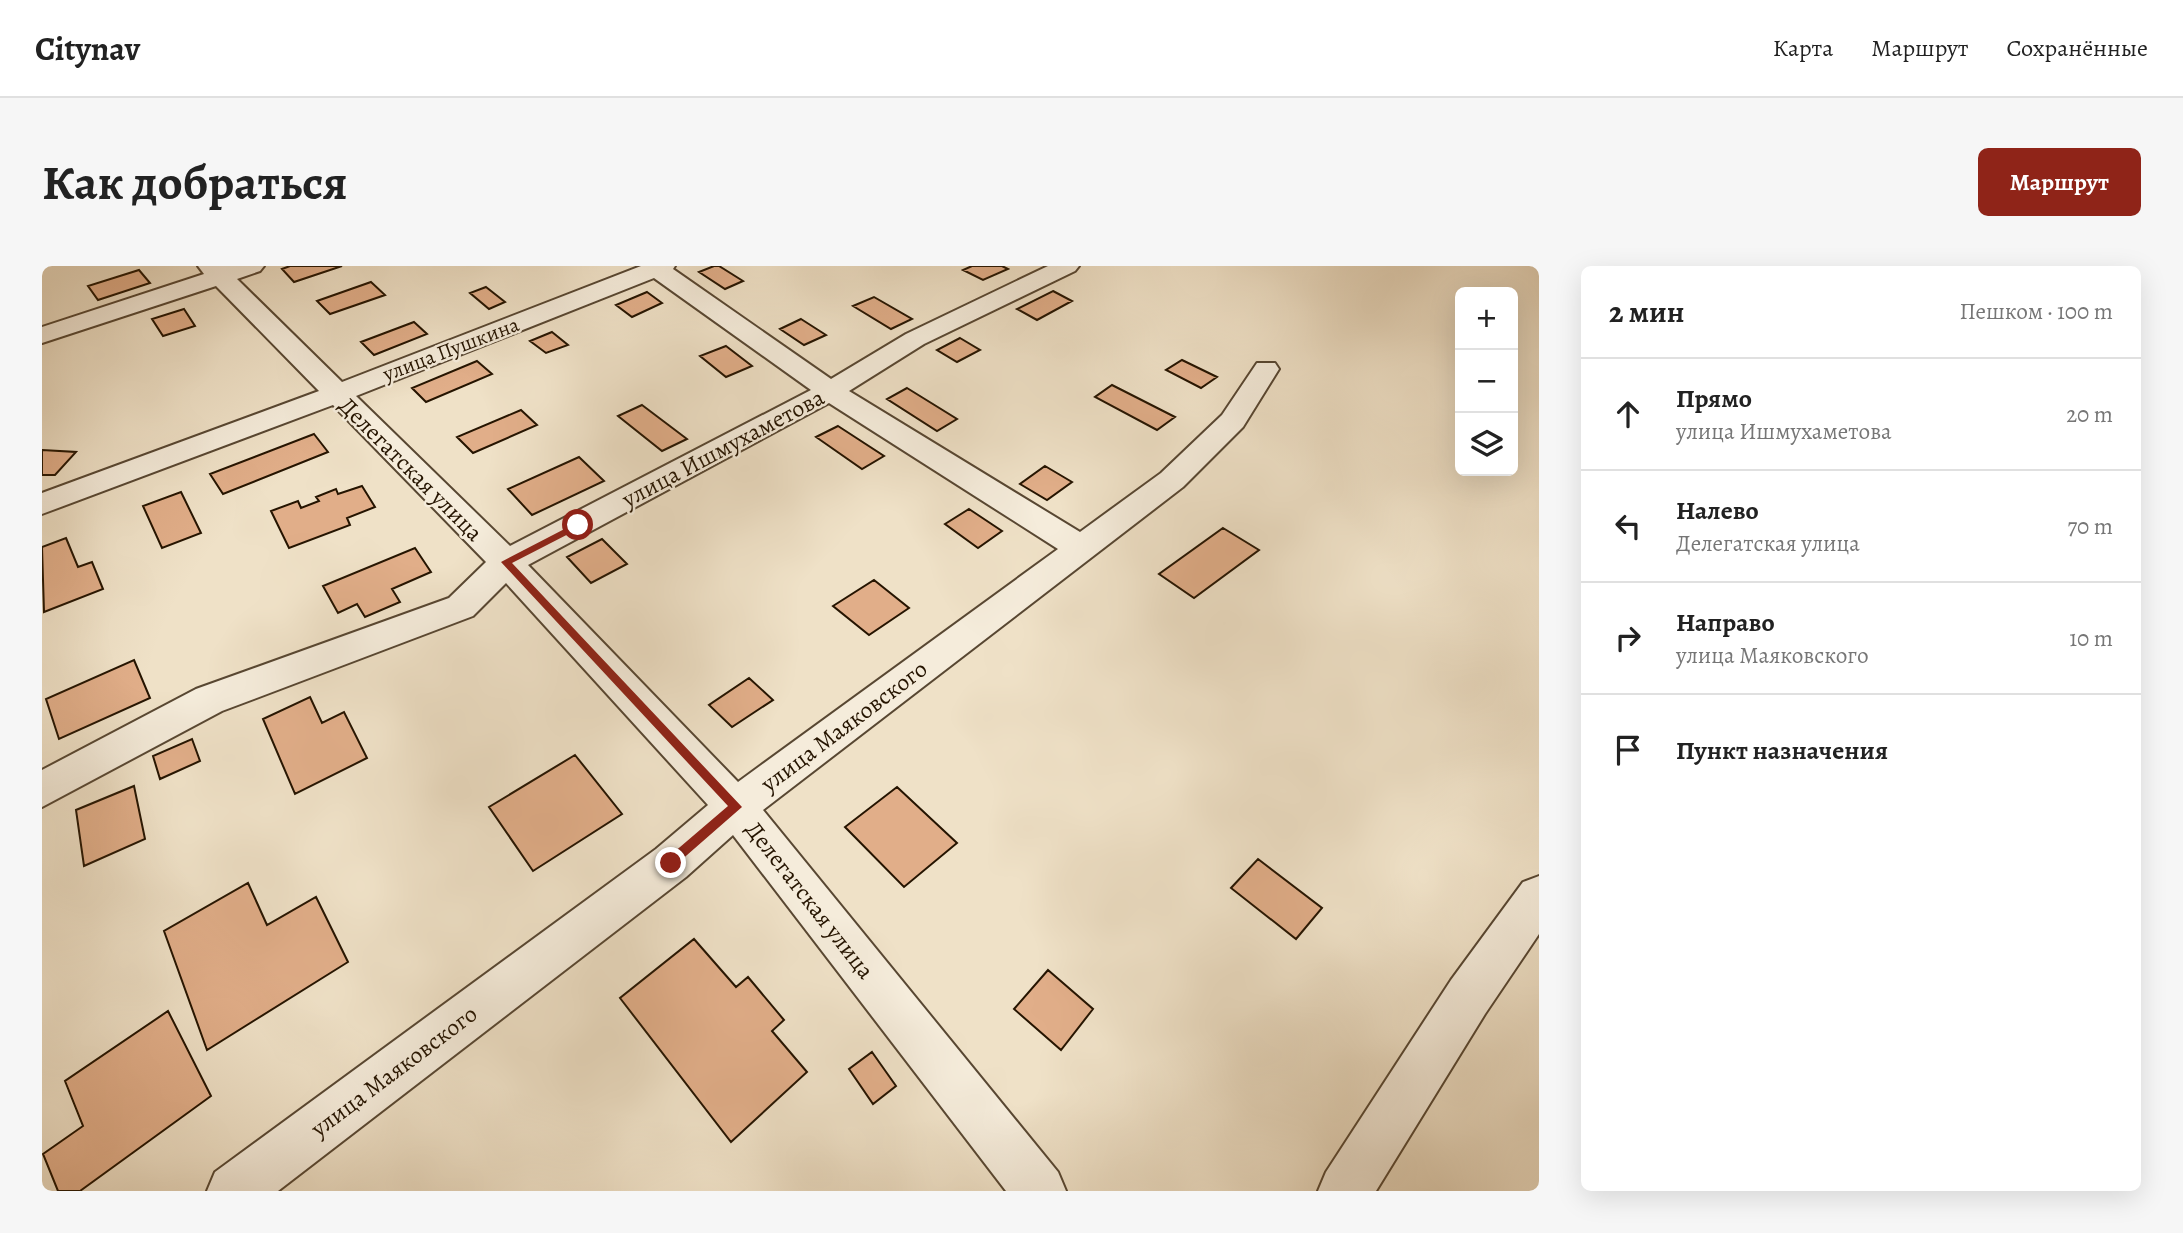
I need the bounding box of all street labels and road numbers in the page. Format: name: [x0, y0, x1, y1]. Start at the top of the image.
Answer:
street label: улица Пушкина: [378, 310, 523, 388]
street label: улица Ишмухаметова: [615, 381, 830, 515]
street label: Делегатская улица: [332, 390, 490, 548]
street label: улица Маяковского: [753, 653, 934, 800]
street label: Делегатская улица: [738, 815, 882, 985]
street label: улица Маяковского: [303, 998, 484, 1145]

